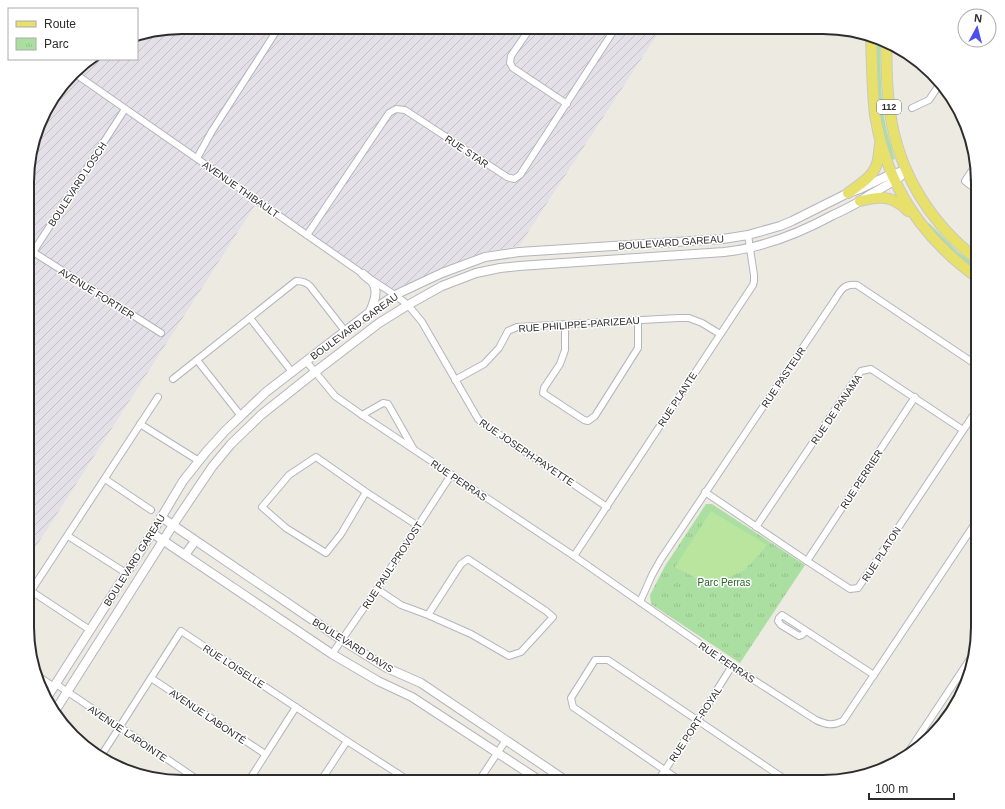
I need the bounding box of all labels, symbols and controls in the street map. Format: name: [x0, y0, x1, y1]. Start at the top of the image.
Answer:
legend: [8, 8, 138, 60]
north arrow: [957, 8, 997, 48]
text: N: [974, 12, 983, 25]
text: Route: [44, 17, 76, 31]
text: Parc: [44, 37, 69, 51]
road number: 112: [877, 100, 901, 114]
street label: RUE STAR: [443, 133, 490, 170]
street label: BOULEVARD LOSCH: [46, 140, 109, 228]
street label: AVENUE THIBAULT: [200, 159, 281, 220]
street label: BOULEVARD GAREAU: [618, 233, 724, 252]
street label: AVENUE FORTIER: [57, 266, 136, 321]
street label: BOULEVARD GAREAU: [308, 291, 400, 362]
street label: RUE PHILIPPE-PARIZEAU: [518, 315, 640, 334]
street label: RUE PASTEUR: [759, 345, 808, 410]
street label: RUE PLANTE: [656, 370, 699, 429]
street label: RUE DE PANAMA: [809, 372, 864, 446]
street label: RUE JOSEPH-PAYETTE: [477, 417, 576, 488]
street label: RUE PERRIER: [838, 448, 885, 511]
street label: RUE PERRAS: [429, 458, 489, 503]
street label: BOULEVARD GAREAU: [102, 512, 167, 608]
street label: RUE PAUL-PROVOST: [360, 520, 425, 611]
street label: RUE PLATON: [860, 525, 903, 584]
park label: Parc Perras: [698, 577, 750, 588]
street label: BOULEVARD DAVIS: [310, 616, 395, 675]
street label: RUE PERRAS: [697, 640, 757, 685]
street label: RUE LOISELLE: [201, 642, 267, 691]
street label: RUE PORT-ROYAL: [667, 684, 724, 764]
street label: AVENUE LABONTÉ: [167, 686, 249, 746]
street label: AVENUE LAPOINTE: [86, 703, 169, 764]
scale bar: [869, 775, 954, 801]
text: 100 m: [875, 782, 908, 796]

